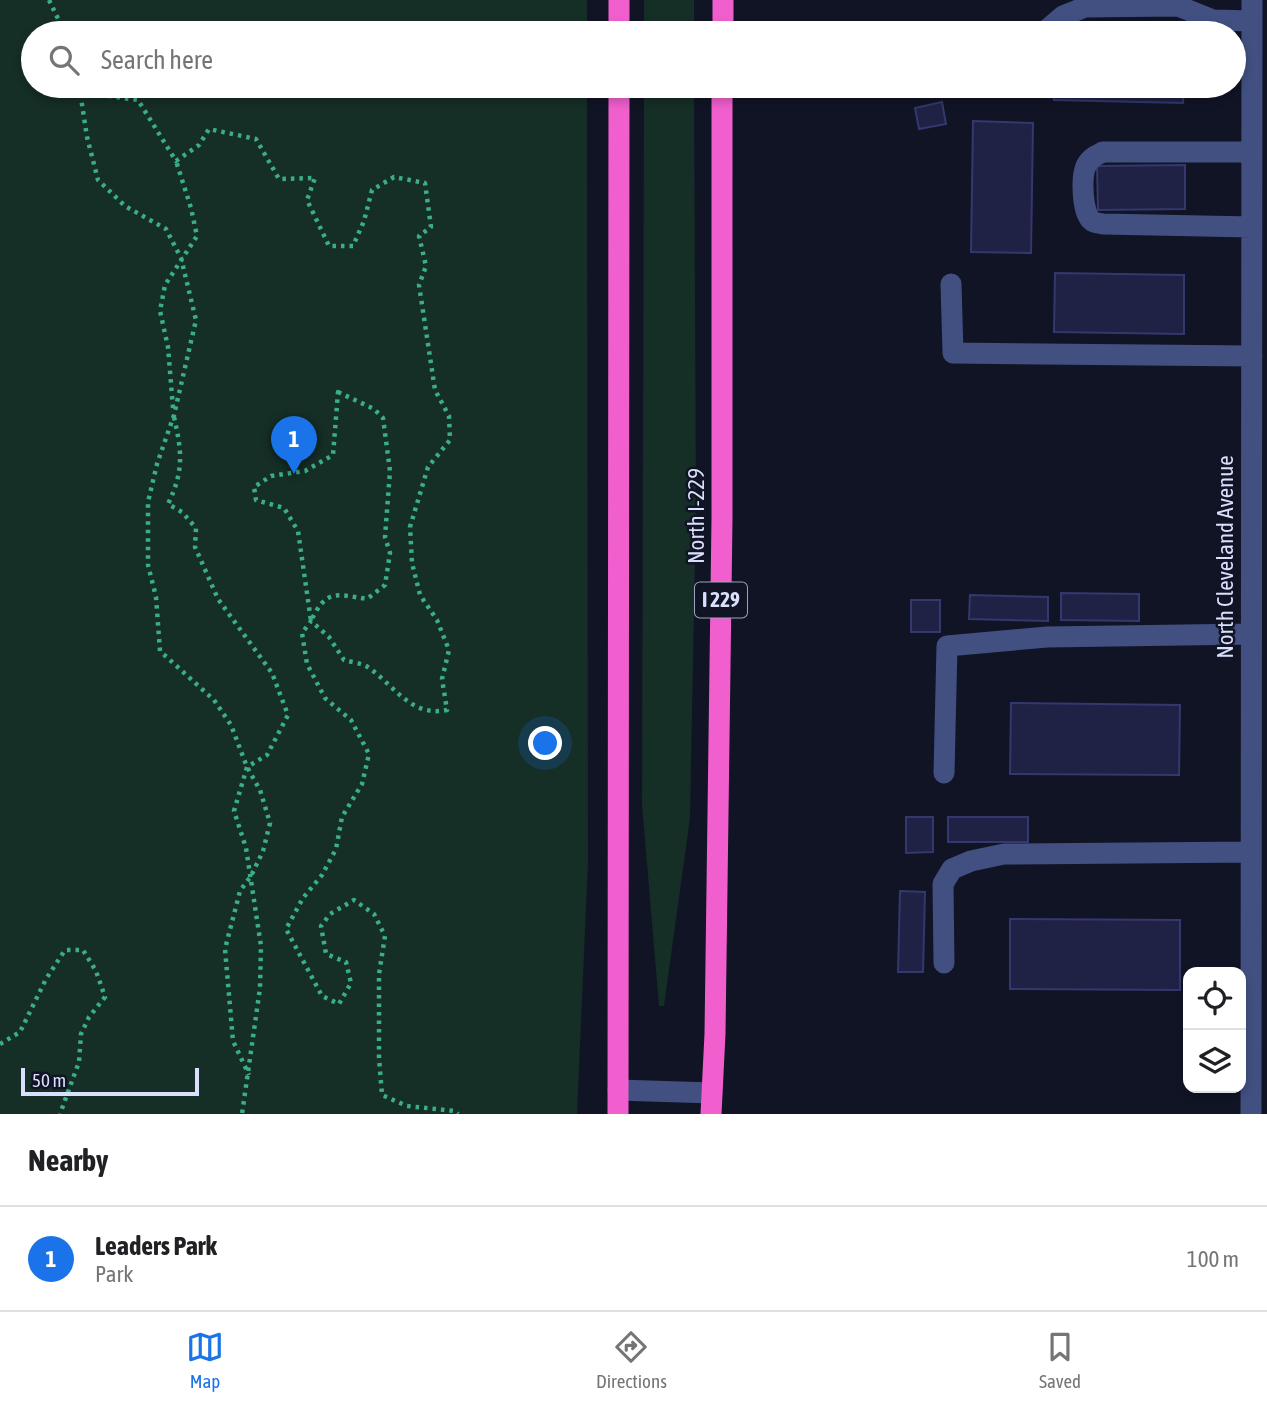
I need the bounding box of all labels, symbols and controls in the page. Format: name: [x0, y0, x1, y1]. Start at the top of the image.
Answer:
search box: [21, 21, 1246, 98]
icon: search: [45, 41, 83, 79]
text: Search here: [101, 45, 213, 75]
pin: 1: [271, 416, 317, 474]
street label: North Cleveland Avenue: [1212, 455, 1238, 659]
street label: North I-229: [683, 468, 709, 564]
road number: I 229: [695, 582, 747, 618]
your location: [528, 726, 562, 760]
map controls: [1183, 967, 1246, 1093]
button: locate: [1183, 967, 1246, 1030]
button: layers: [1183, 1030, 1246, 1093]
scale bar: [21, 1065, 200, 1097]
text: 50 m: [32, 1069, 66, 1091]
text: Nearby: [28, 1143, 108, 1177]
text: Leaders Park: [95, 1231, 217, 1261]
text: 1: [46, 1246, 56, 1272]
text: 100 m: [1187, 1246, 1239, 1272]
text: Park: [95, 1261, 133, 1287]
tab: Map: [186, 1328, 224, 1392]
tab: Directions: [596, 1328, 667, 1392]
tab: Saved: [1039, 1328, 1081, 1392]

